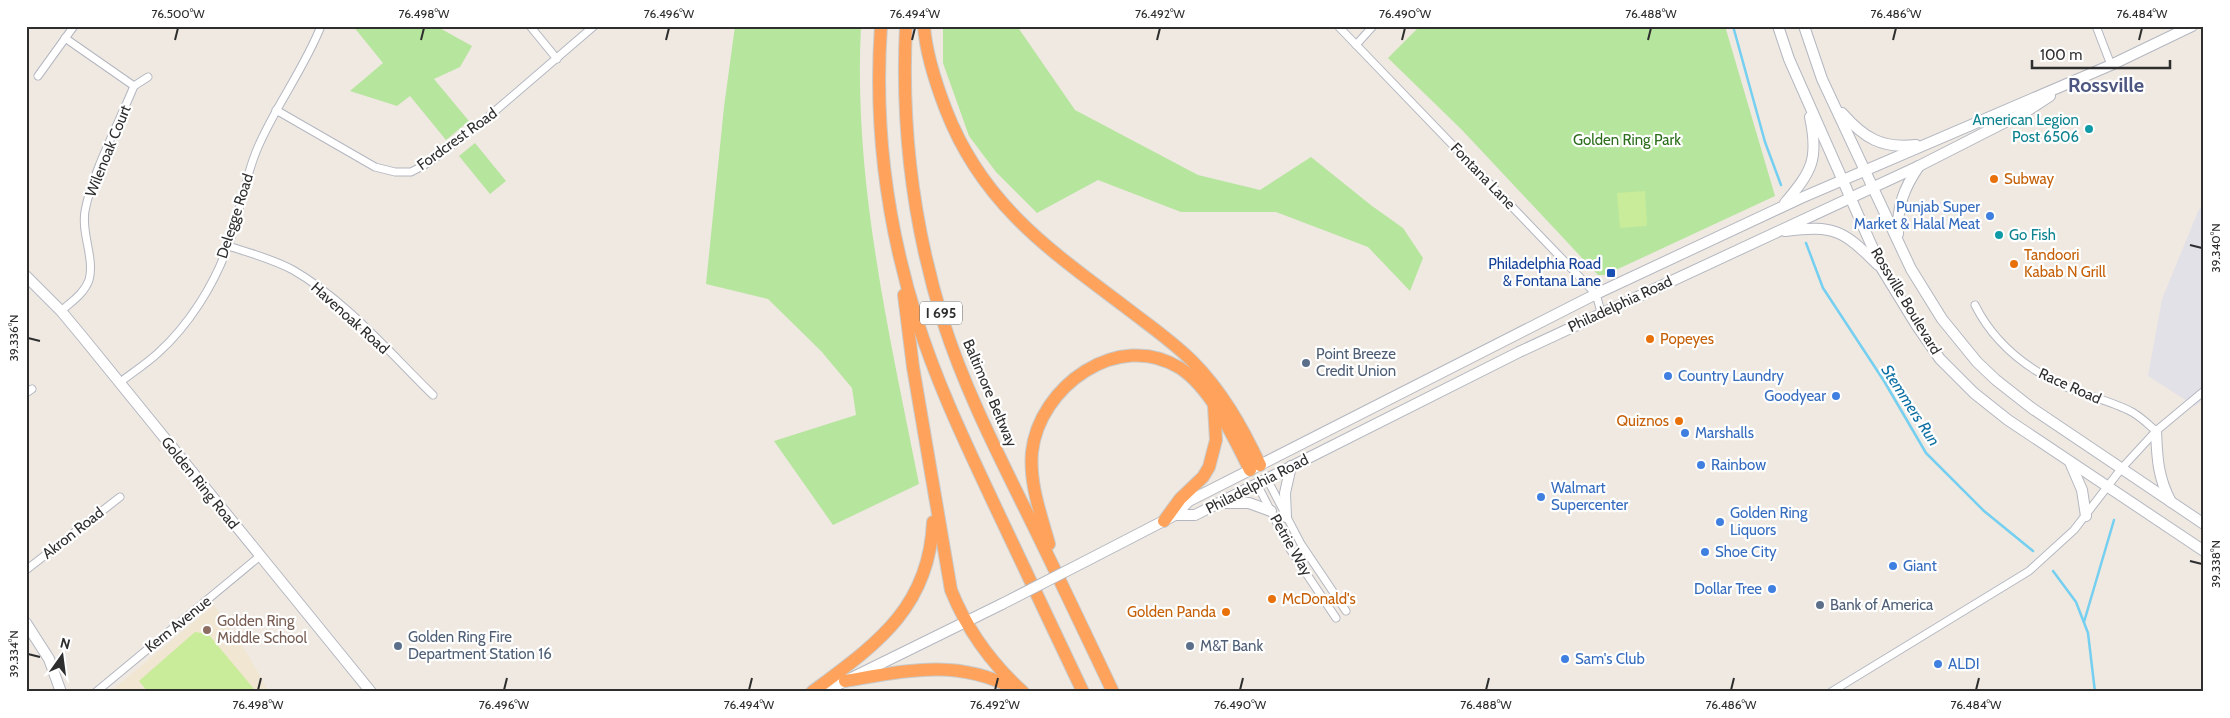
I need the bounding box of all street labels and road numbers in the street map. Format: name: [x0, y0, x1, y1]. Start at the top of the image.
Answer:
street label: Wilenoak Court: [81, 103, 135, 199]
street label: Fordcrest Road: [413, 104, 501, 174]
street label: Fontana Lane: [1447, 139, 1519, 213]
street label: Delegge Road: [213, 171, 257, 261]
street label: Rossville Boulevard: [1867, 244, 1945, 358]
street label: Philadelphia Road: [1565, 272, 1675, 336]
street label: Havenoak Road: [307, 278, 393, 358]
road number: I 695: [920, 302, 962, 324]
street label: Baltimore Beltway: [959, 336, 1021, 450]
street label: Race Road: [2036, 364, 2104, 408]
street label: Golden Ring Road: [157, 433, 243, 533]
street label: Philadelphia Road: [1203, 450, 1311, 518]
street label: Akron Road: [39, 503, 107, 563]
street label: Petrie Way: [1266, 511, 1316, 579]
street label: Kern Avenue: [141, 592, 215, 656]

